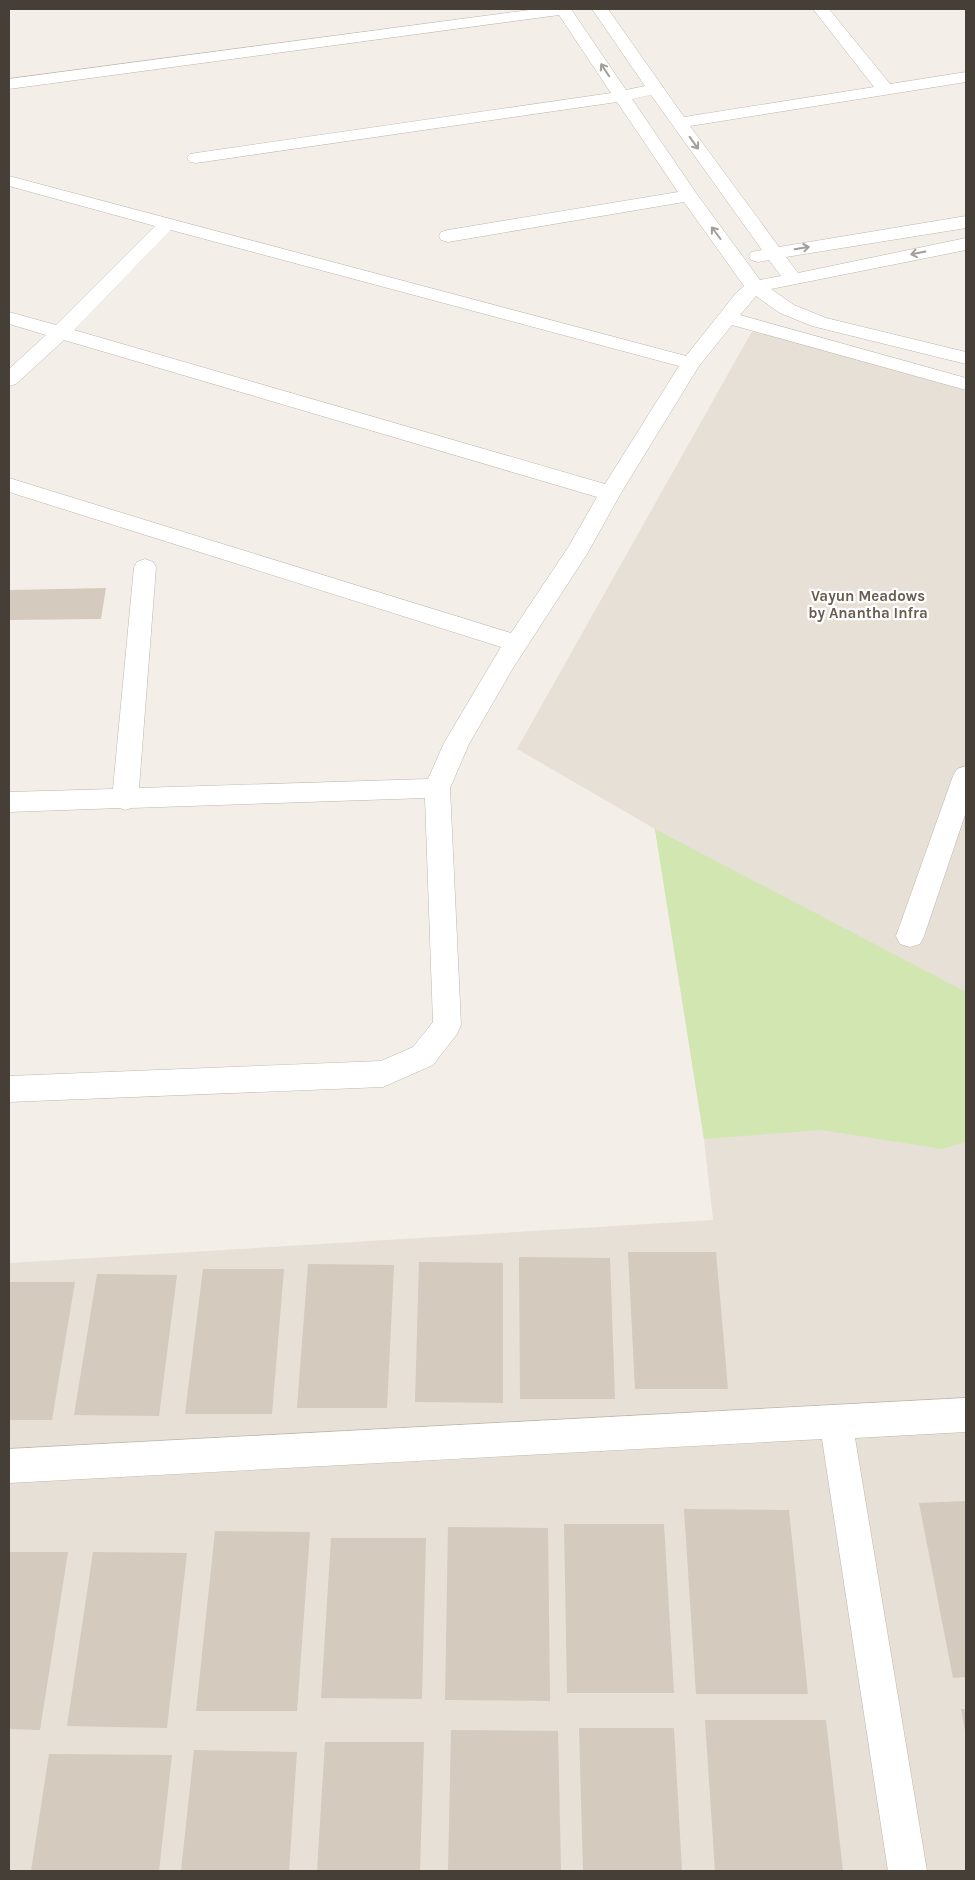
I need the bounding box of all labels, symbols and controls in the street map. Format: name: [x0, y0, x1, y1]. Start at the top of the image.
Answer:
one-way arrow: [600, 63, 610, 77]
one-way arrow: [689, 136, 699, 150]
one-way arrow: [711, 226, 721, 240]
one-way arrow: [793, 243, 809, 253]
one-way arrow: [911, 249, 927, 258]
district label: Vayun Meadows by Anantha Infra: [808, 587, 928, 622]

